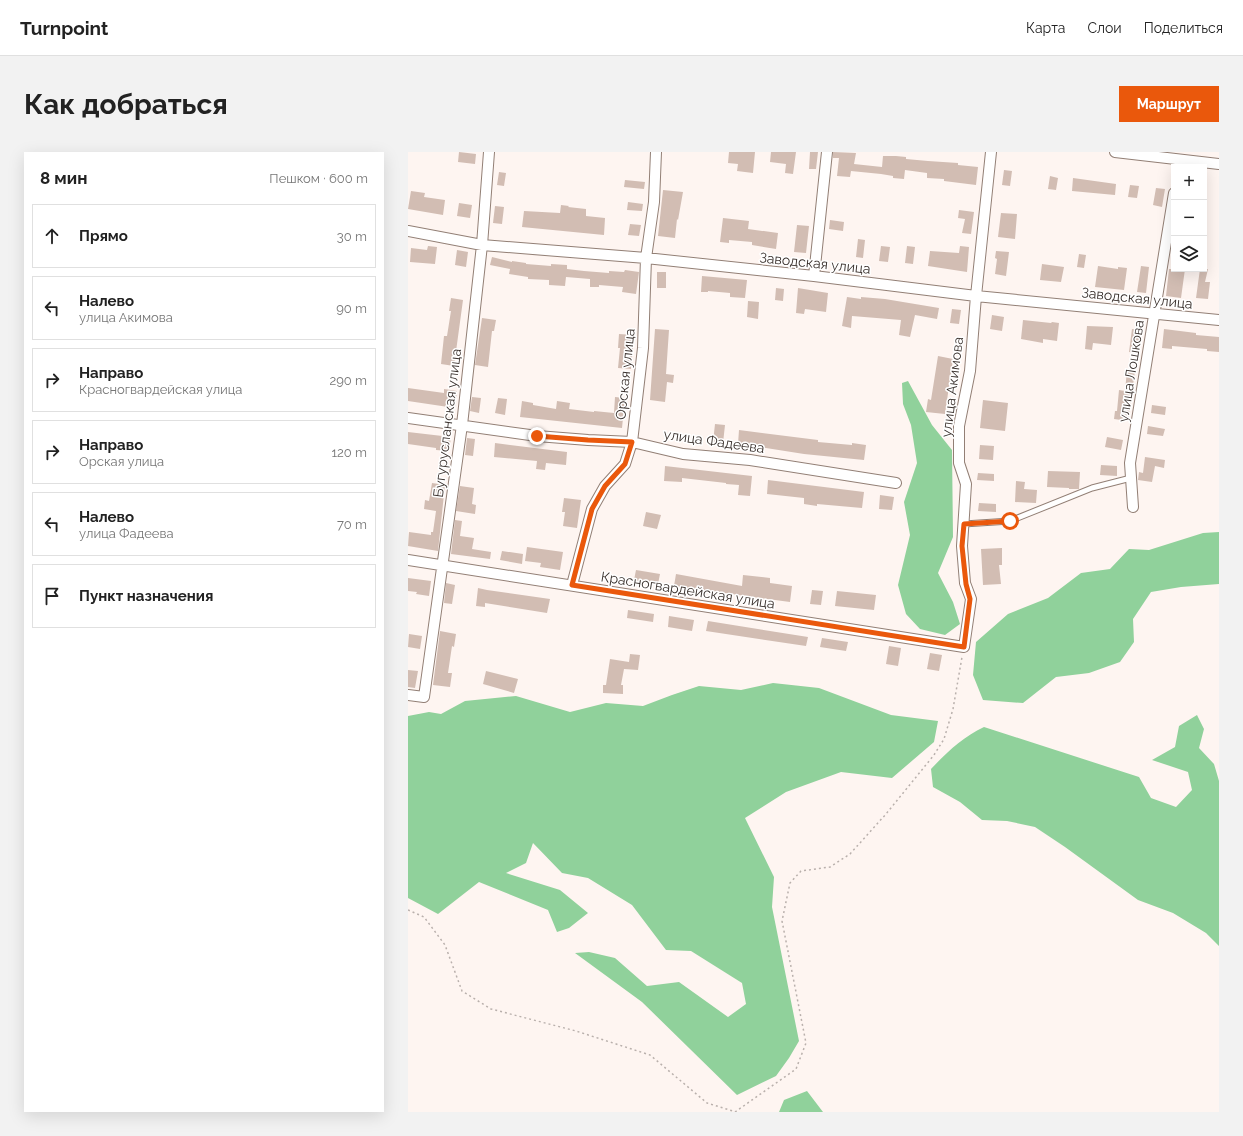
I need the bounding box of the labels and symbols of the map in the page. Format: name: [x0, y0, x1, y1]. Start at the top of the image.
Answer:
street label: Заводская улица: [759, 249, 871, 277]
street label: Заводская улица: [1081, 284, 1193, 312]
street label: улица Лошкова: [1115, 319, 1147, 423]
street label: Орская улица: [612, 328, 638, 420]
street label: улица Акимова: [938, 336, 966, 438]
street label: Бугурусланская улица: [430, 348, 464, 498]
street label: улица Фадеева: [662, 426, 766, 456]
route end: [528, 427, 546, 445]
route start: [1001, 512, 1019, 530]
street label: Красногвардейская улица: [600, 568, 776, 612]

